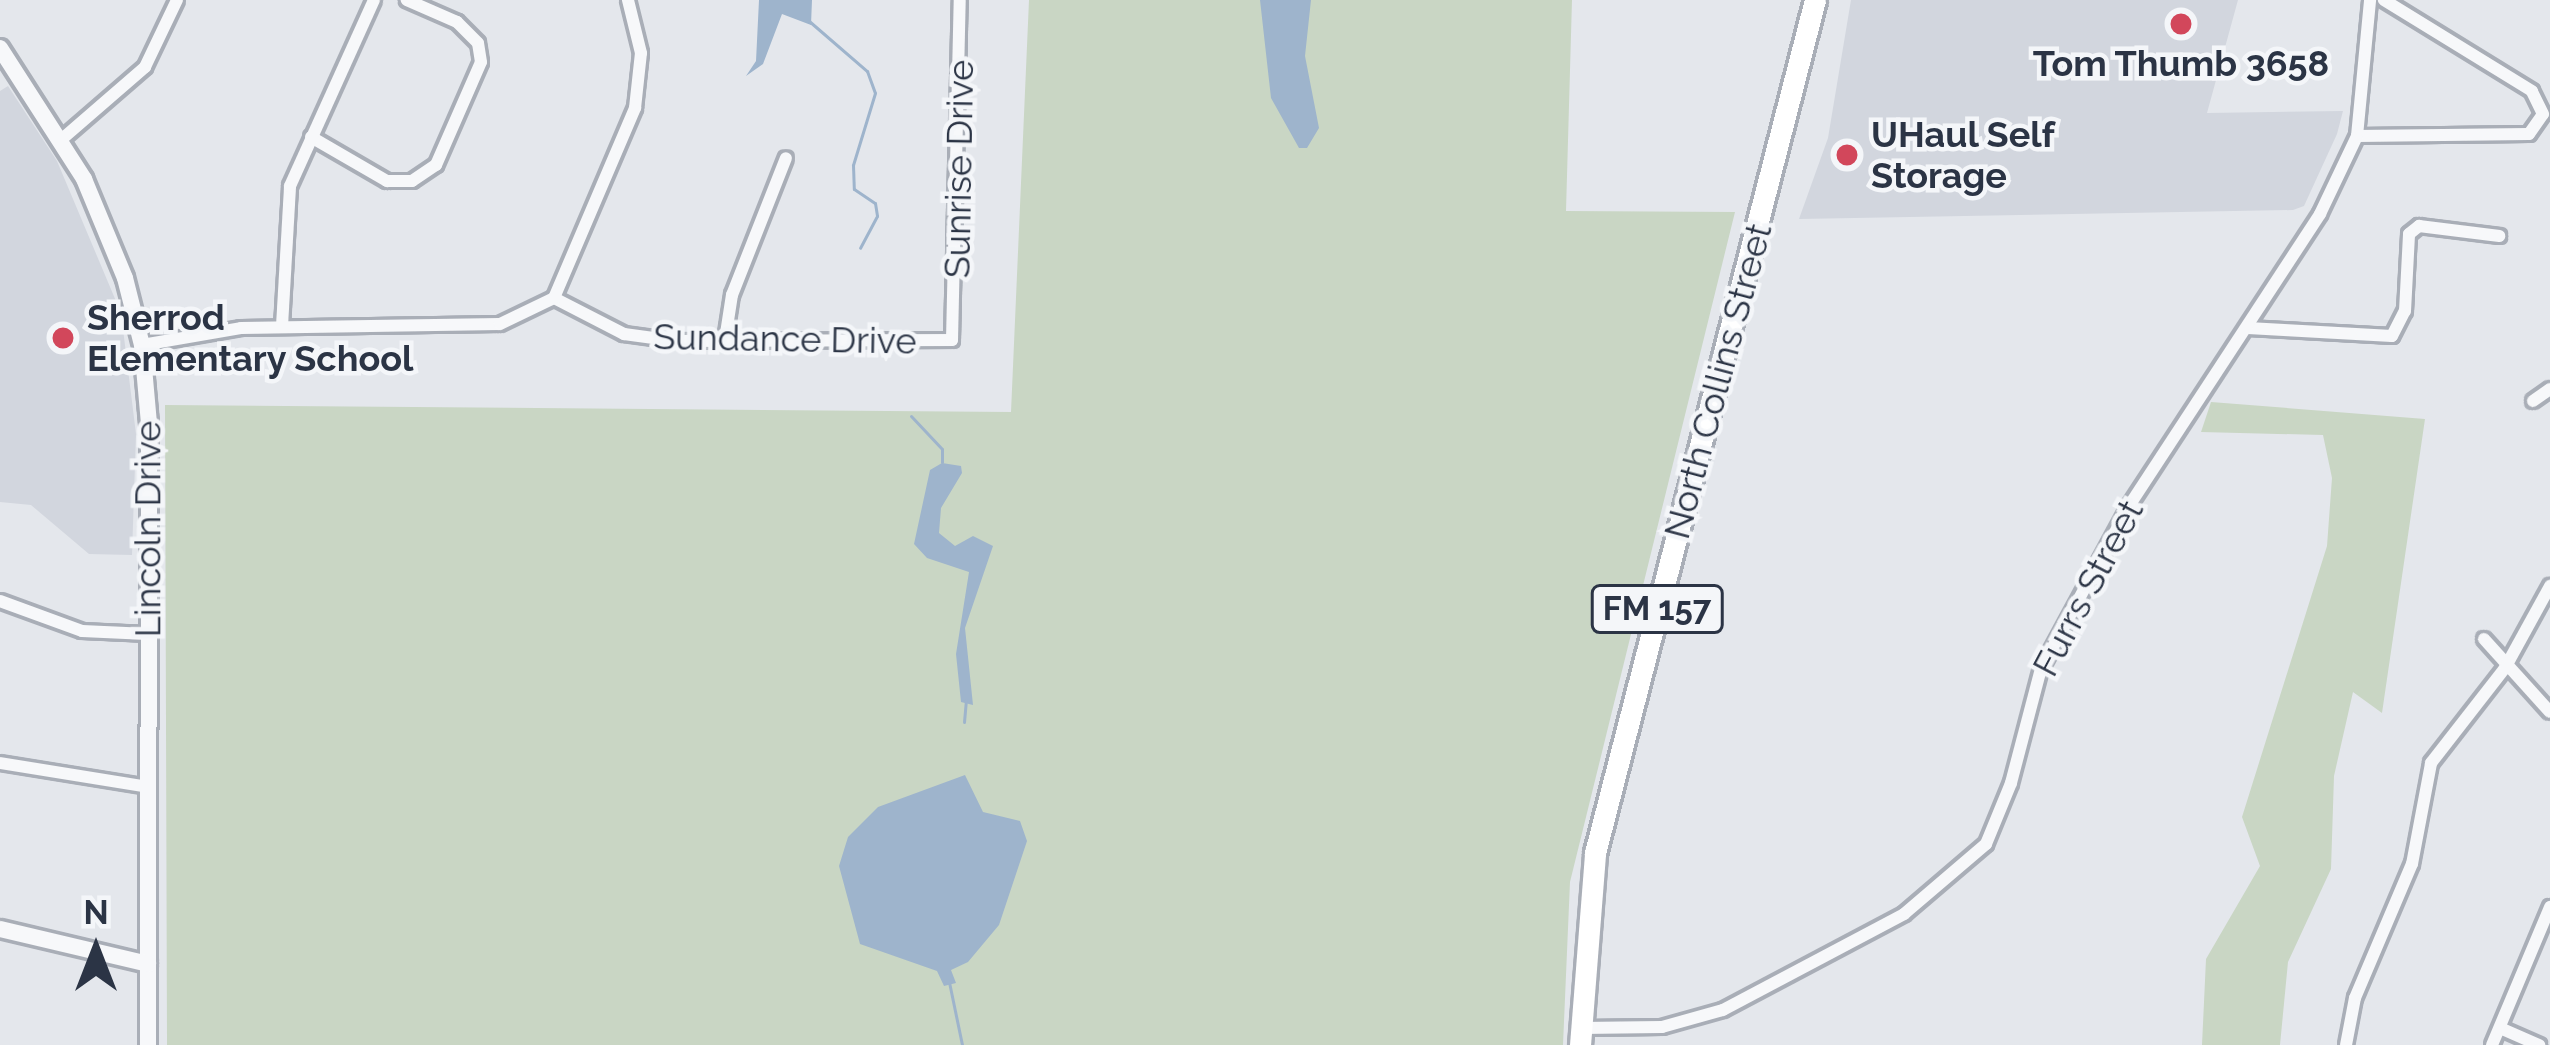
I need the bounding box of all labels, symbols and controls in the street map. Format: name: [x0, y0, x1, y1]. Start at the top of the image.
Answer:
marker: Tom Thumb 3658: [2168, 11, 2194, 37]
place label: Tom Thumb 3658: [2032, 42, 2330, 86]
street label: Sunrise Drive: [935, 59, 983, 279]
place label: UHaul Self Storage: [1871, 112, 2056, 197]
marker: UHaul Self Storage: [1834, 142, 1860, 168]
street label: North Collins Street: [1655, 219, 1781, 543]
place label: Sherrod Elementary School: [87, 295, 414, 380]
street label: Sundance Drive: [653, 315, 917, 363]
marker: Sherrod Elementary School: [50, 325, 76, 351]
street label: Lincoln Drive: [126, 421, 170, 637]
street label: Furrs Street: [2024, 493, 2152, 683]
road number: FM 157: [1588, 582, 1726, 636]
north arrow: [36, 889, 156, 1009]
text: N: [83, 893, 109, 932]

